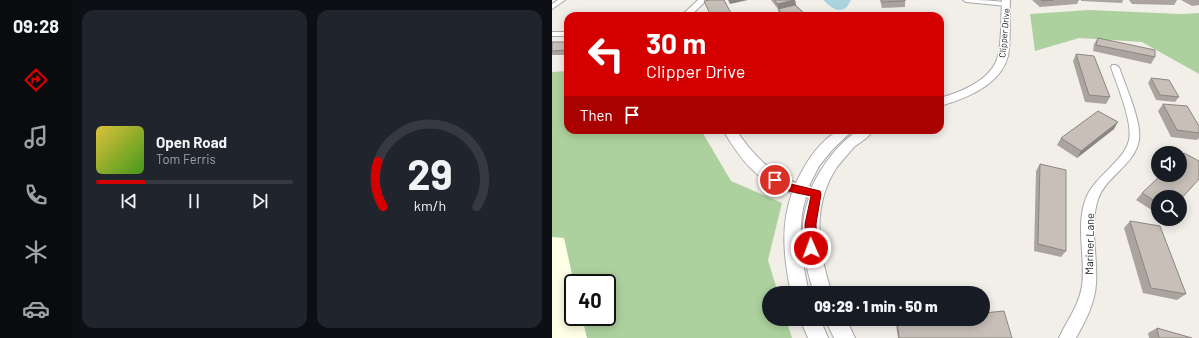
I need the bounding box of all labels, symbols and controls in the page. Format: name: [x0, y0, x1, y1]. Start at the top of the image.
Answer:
street label: Clipper Drive: [996, 8, 1012, 58]
text: 09:28: [13, 15, 59, 37]
text: 30 m: [646, 26, 706, 60]
icon: left: [580, 28, 632, 80]
text: Clipper Drive: [646, 60, 745, 82]
icon: directions: [22, 66, 50, 94]
icon: arrive: [621, 104, 643, 126]
text: Then: [580, 106, 613, 124]
icon: music: [22, 123, 50, 151]
text: Open Road: [156, 133, 227, 151]
map controls: [1151, 146, 1187, 226]
button: sound: [1151, 146, 1187, 182]
text: 29: [407, 148, 452, 198]
text: Tom Ferris: [156, 151, 216, 167]
pin: [758, 163, 792, 197]
icon: arrive: [764, 169, 786, 191]
icon: phone: [22, 181, 50, 209]
icon: previous: [118, 190, 140, 212]
icon: pause: [183, 190, 205, 212]
icon: next: [249, 190, 271, 212]
button: search: [1151, 190, 1187, 226]
text: km/h: [413, 197, 446, 214]
street label: Mariner Lane: [1082, 213, 1096, 275]
position arrow: [790, 227, 832, 269]
icon: climate: [22, 238, 50, 266]
speed limit sign: 40: [564, 274, 616, 326]
icon: car: [22, 295, 50, 323]
text: 09:29 · 1 min · 50 m: [814, 297, 938, 315]

